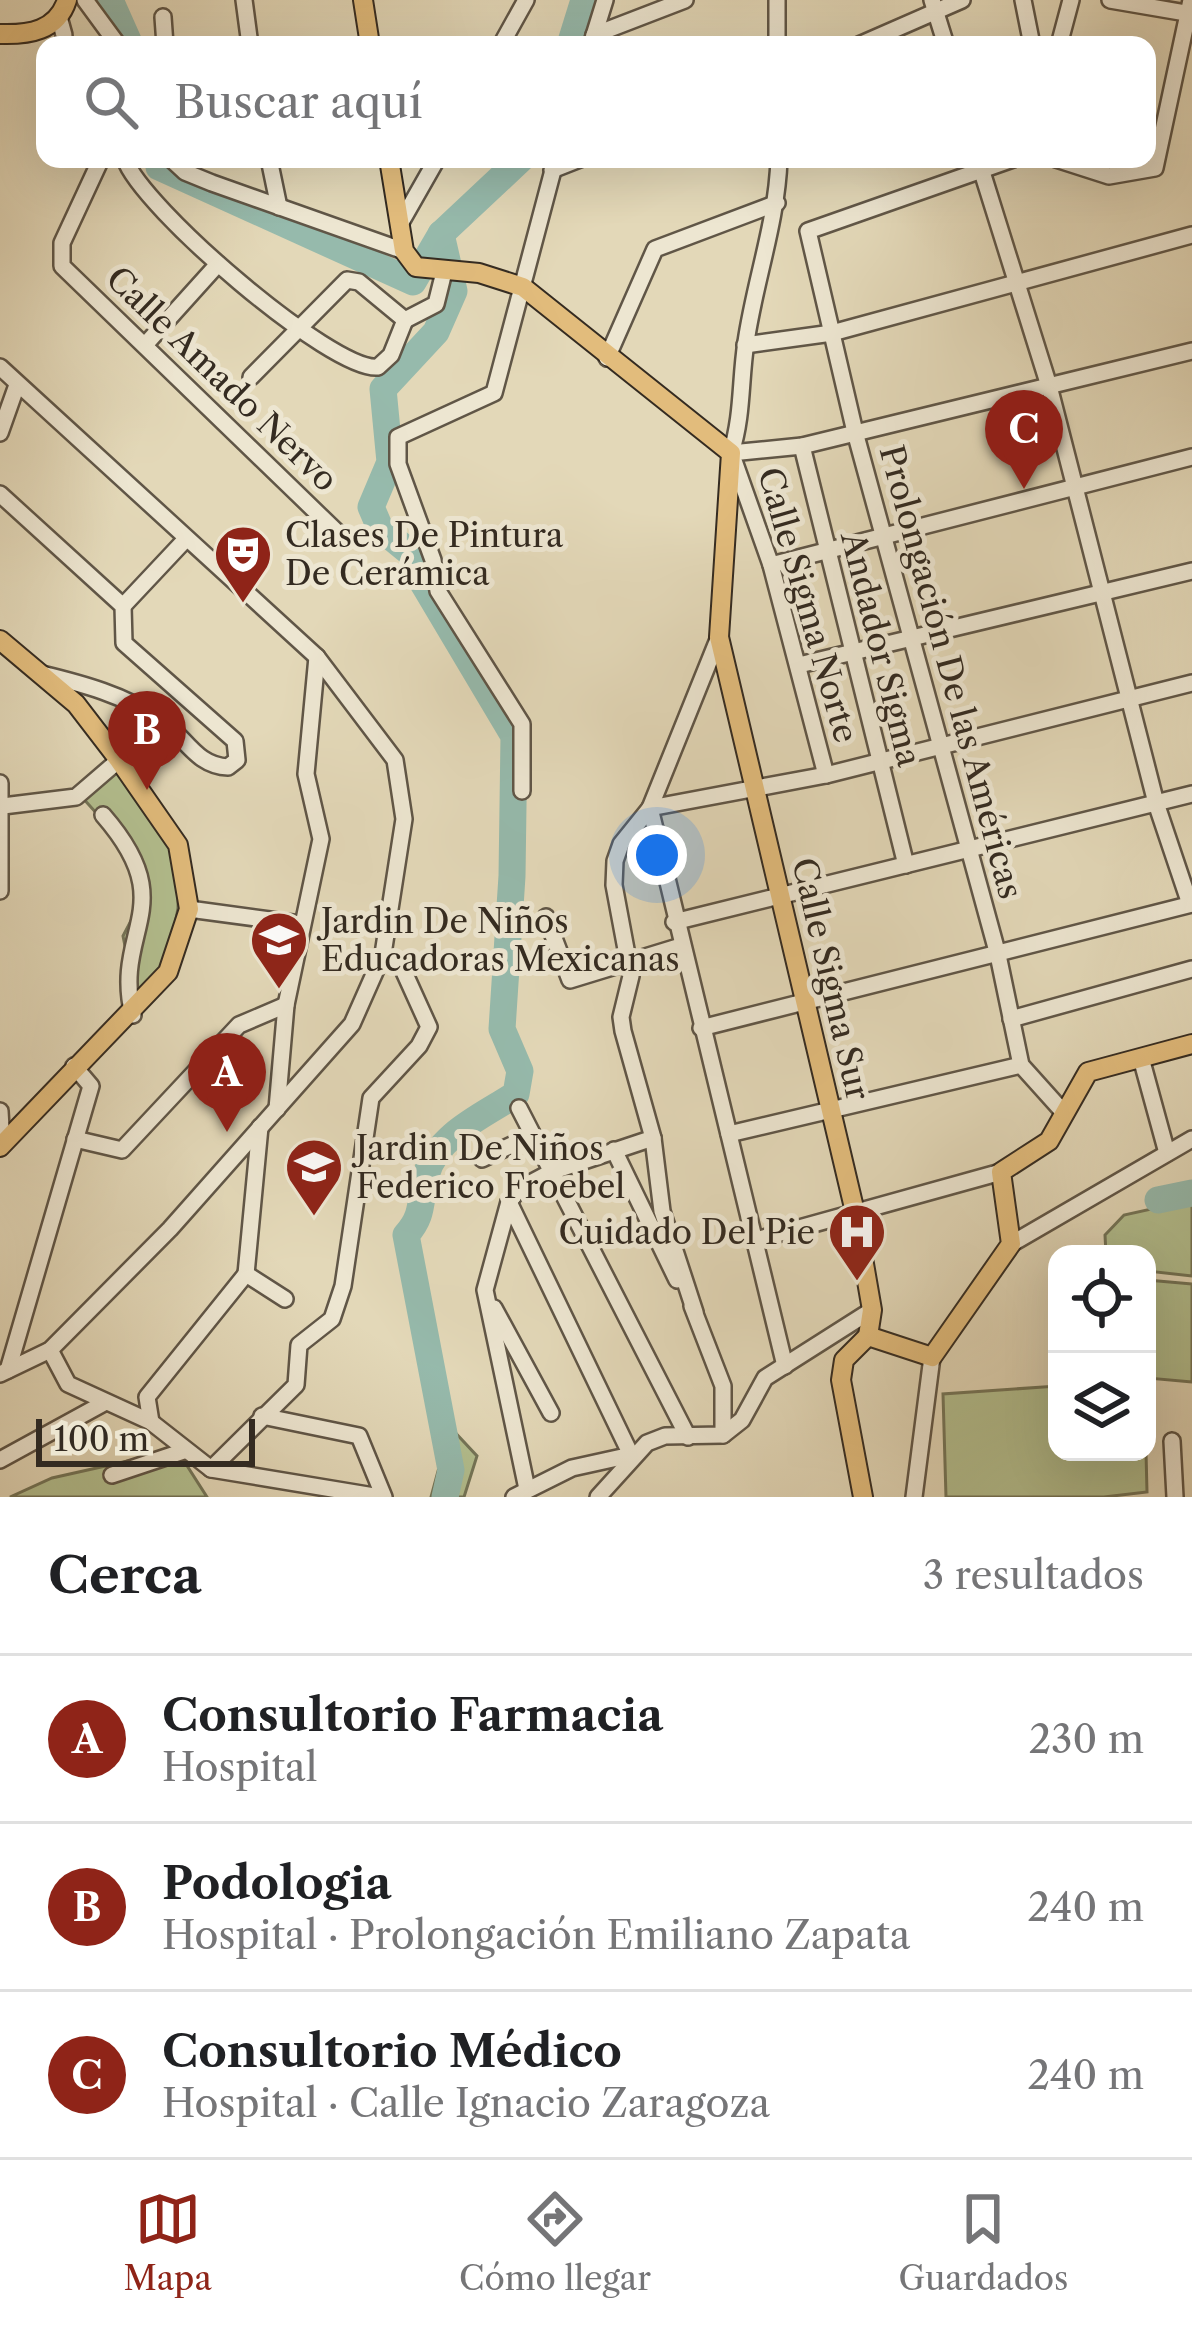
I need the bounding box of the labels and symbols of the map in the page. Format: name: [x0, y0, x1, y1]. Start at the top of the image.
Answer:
street label: Calle Amado Nervo: [98, 258, 346, 500]
pin: C: [985, 390, 1063, 489]
street label: Prolongación De las Américas: [871, 441, 1031, 903]
street label: Calle Sigma Norte: [749, 463, 867, 747]
place label: Clases De Pintura De Cerámica: [285, 515, 564, 594]
theatre icon: Clases De Pintura De Cerámica: [212, 523, 274, 605]
street label: Andador Sigma: [832, 526, 930, 771]
pin: B: [108, 691, 186, 790]
your location: [627, 825, 687, 885]
street label: Calle Sigma Sur: [783, 854, 879, 1104]
place label: Jardin De Niños Educadoras Mexicanas: [316, 901, 680, 980]
school or university icon: Jardin De Niños Educadoras Mexicanas: [248, 909, 310, 991]
pin: A: [188, 1033, 266, 1132]
place label: Jardin De Niños Federico Froebel: [351, 1128, 625, 1207]
school or university icon: Jardin De Niños Federico Froebel: [283, 1136, 345, 1218]
hospital icon: Cuidado Del Pie: [826, 1201, 888, 1283]
place label: Cuidado Del Pie: [558, 1212, 815, 1253]
scale bar: [36, 1413, 255, 1466]

